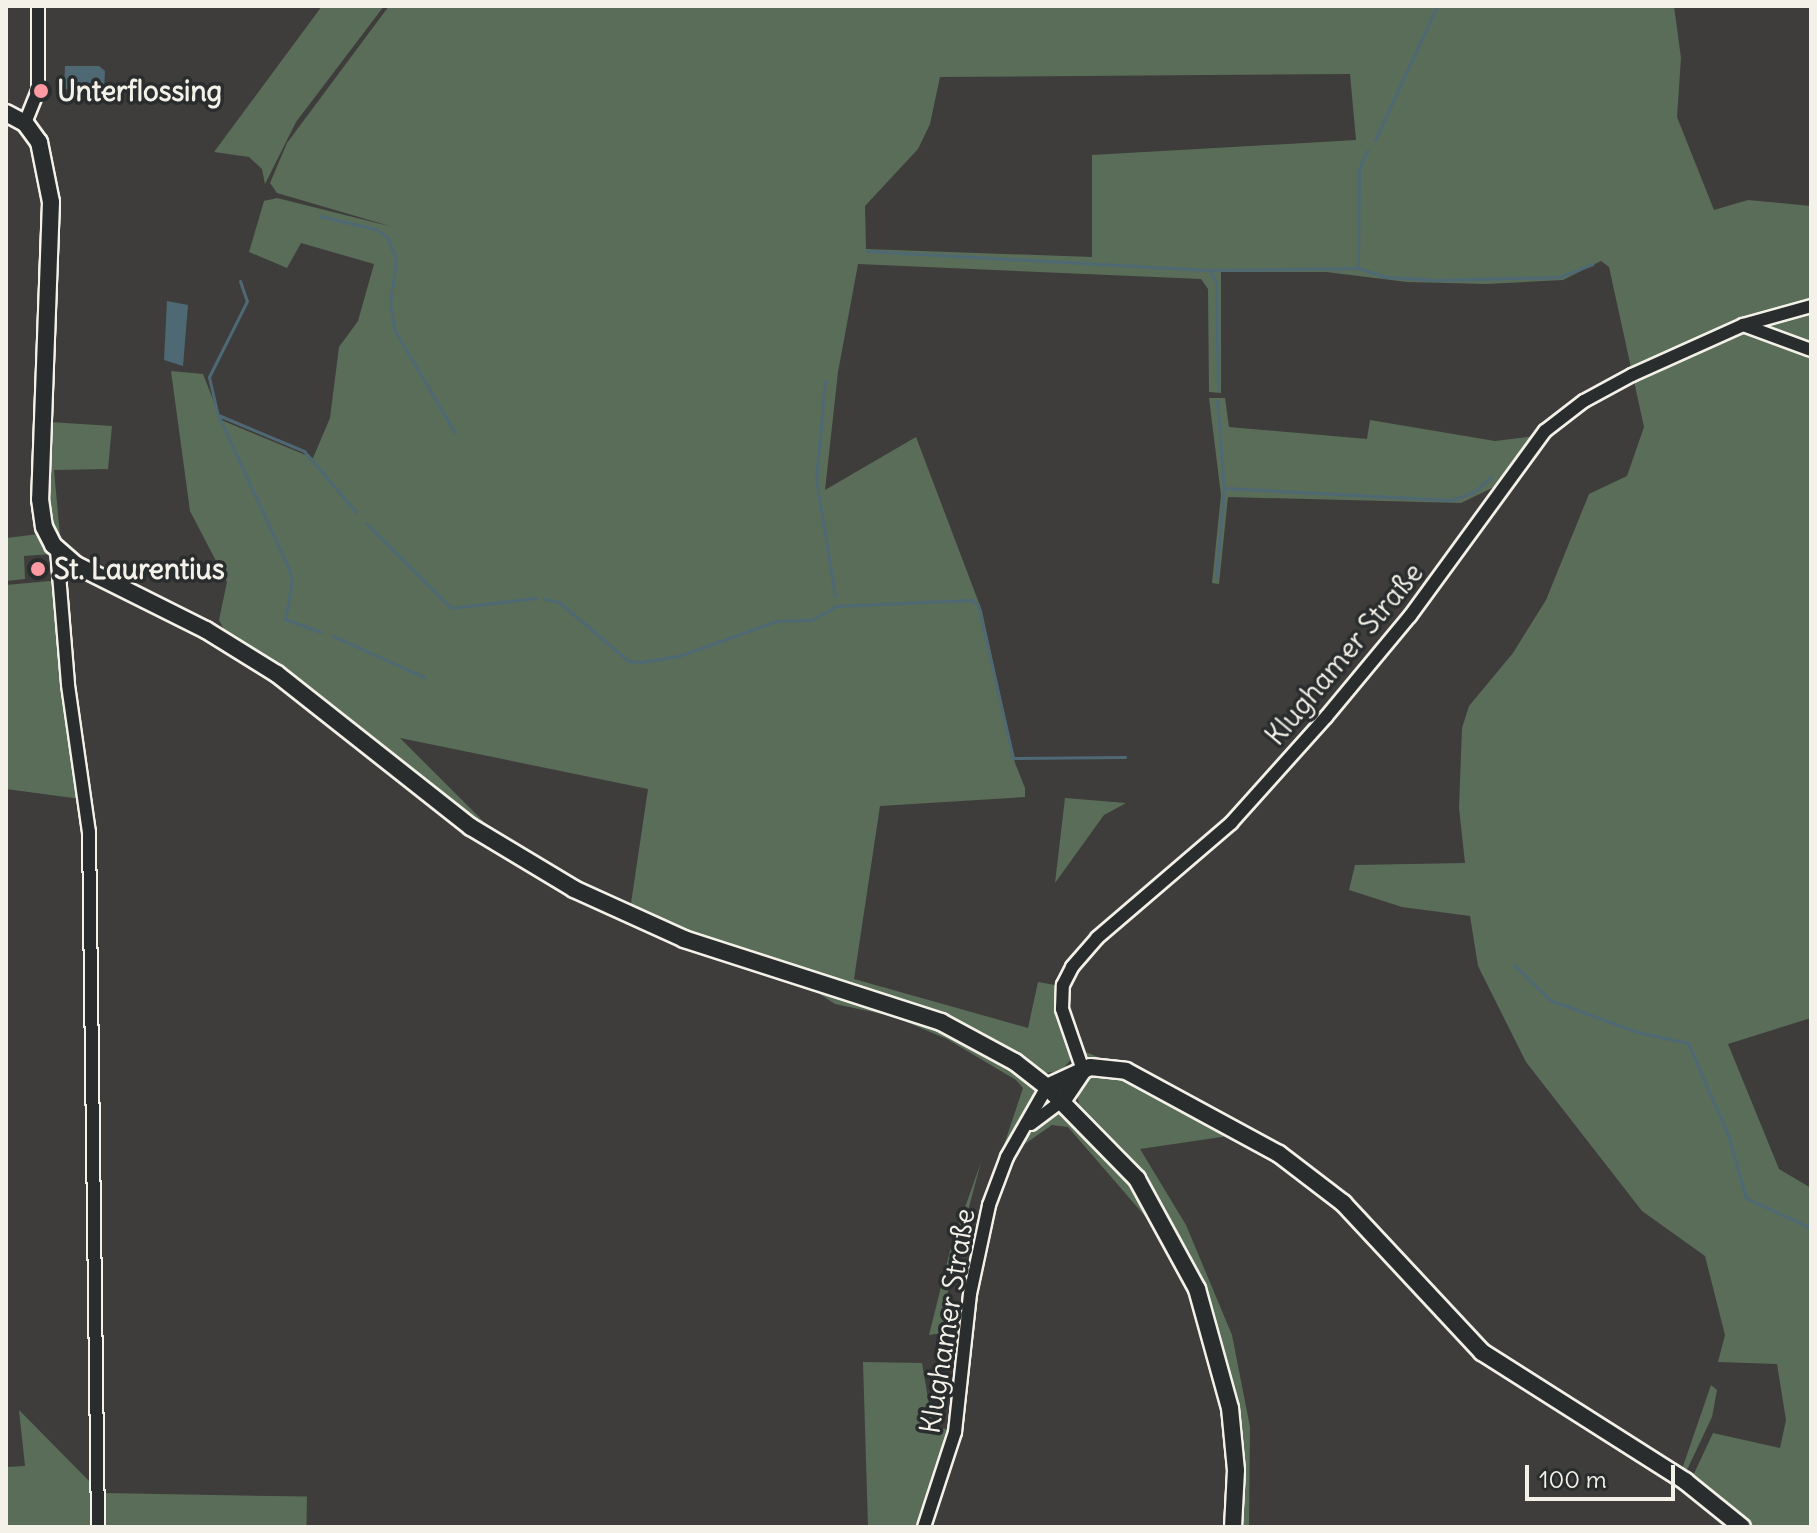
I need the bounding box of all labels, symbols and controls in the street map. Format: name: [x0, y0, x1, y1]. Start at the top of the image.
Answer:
place label: Unterflossing: [57, 74, 222, 108]
marker: Unterflossing: [32, 82, 50, 100]
place label: St. Laurentius: [54, 552, 225, 586]
street label: Klughamer Straße: [1258, 556, 1430, 752]
marker: St. Laurentius: [29, 560, 47, 578]
street label: Klughamer Straße: [913, 1206, 981, 1436]
scale bar: [1529, 1449, 1679, 1499]
text: 100 m: [1539, 1464, 1607, 1494]

